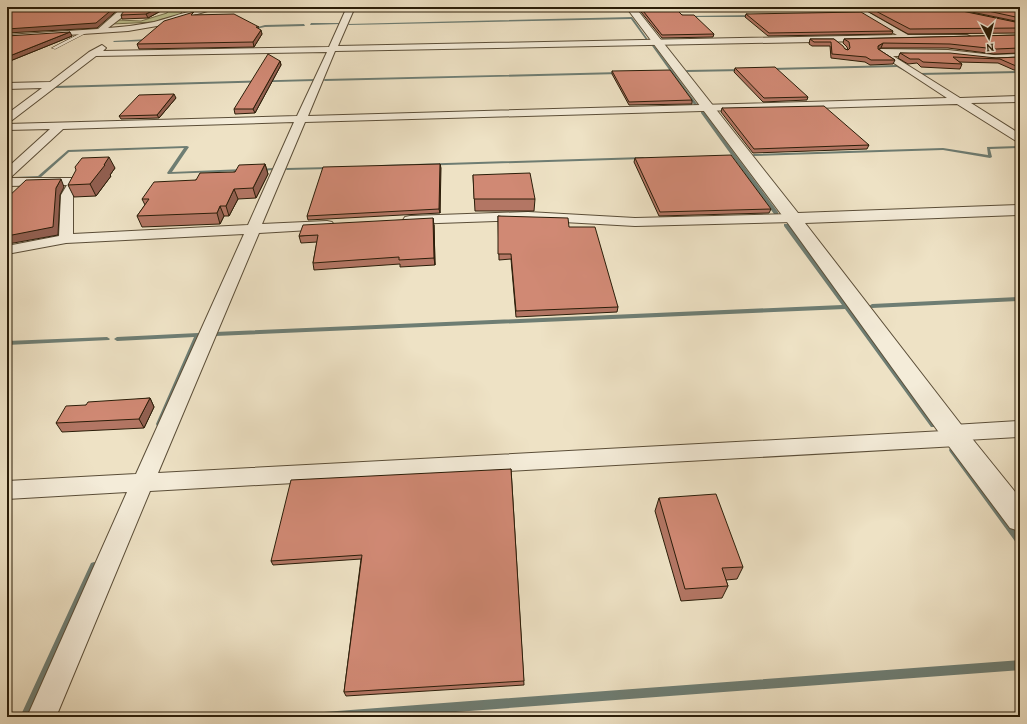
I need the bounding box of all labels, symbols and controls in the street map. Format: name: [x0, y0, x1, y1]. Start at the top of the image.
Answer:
north arrow: [969, 18, 1009, 58]
text: N: [985, 39, 995, 55]

